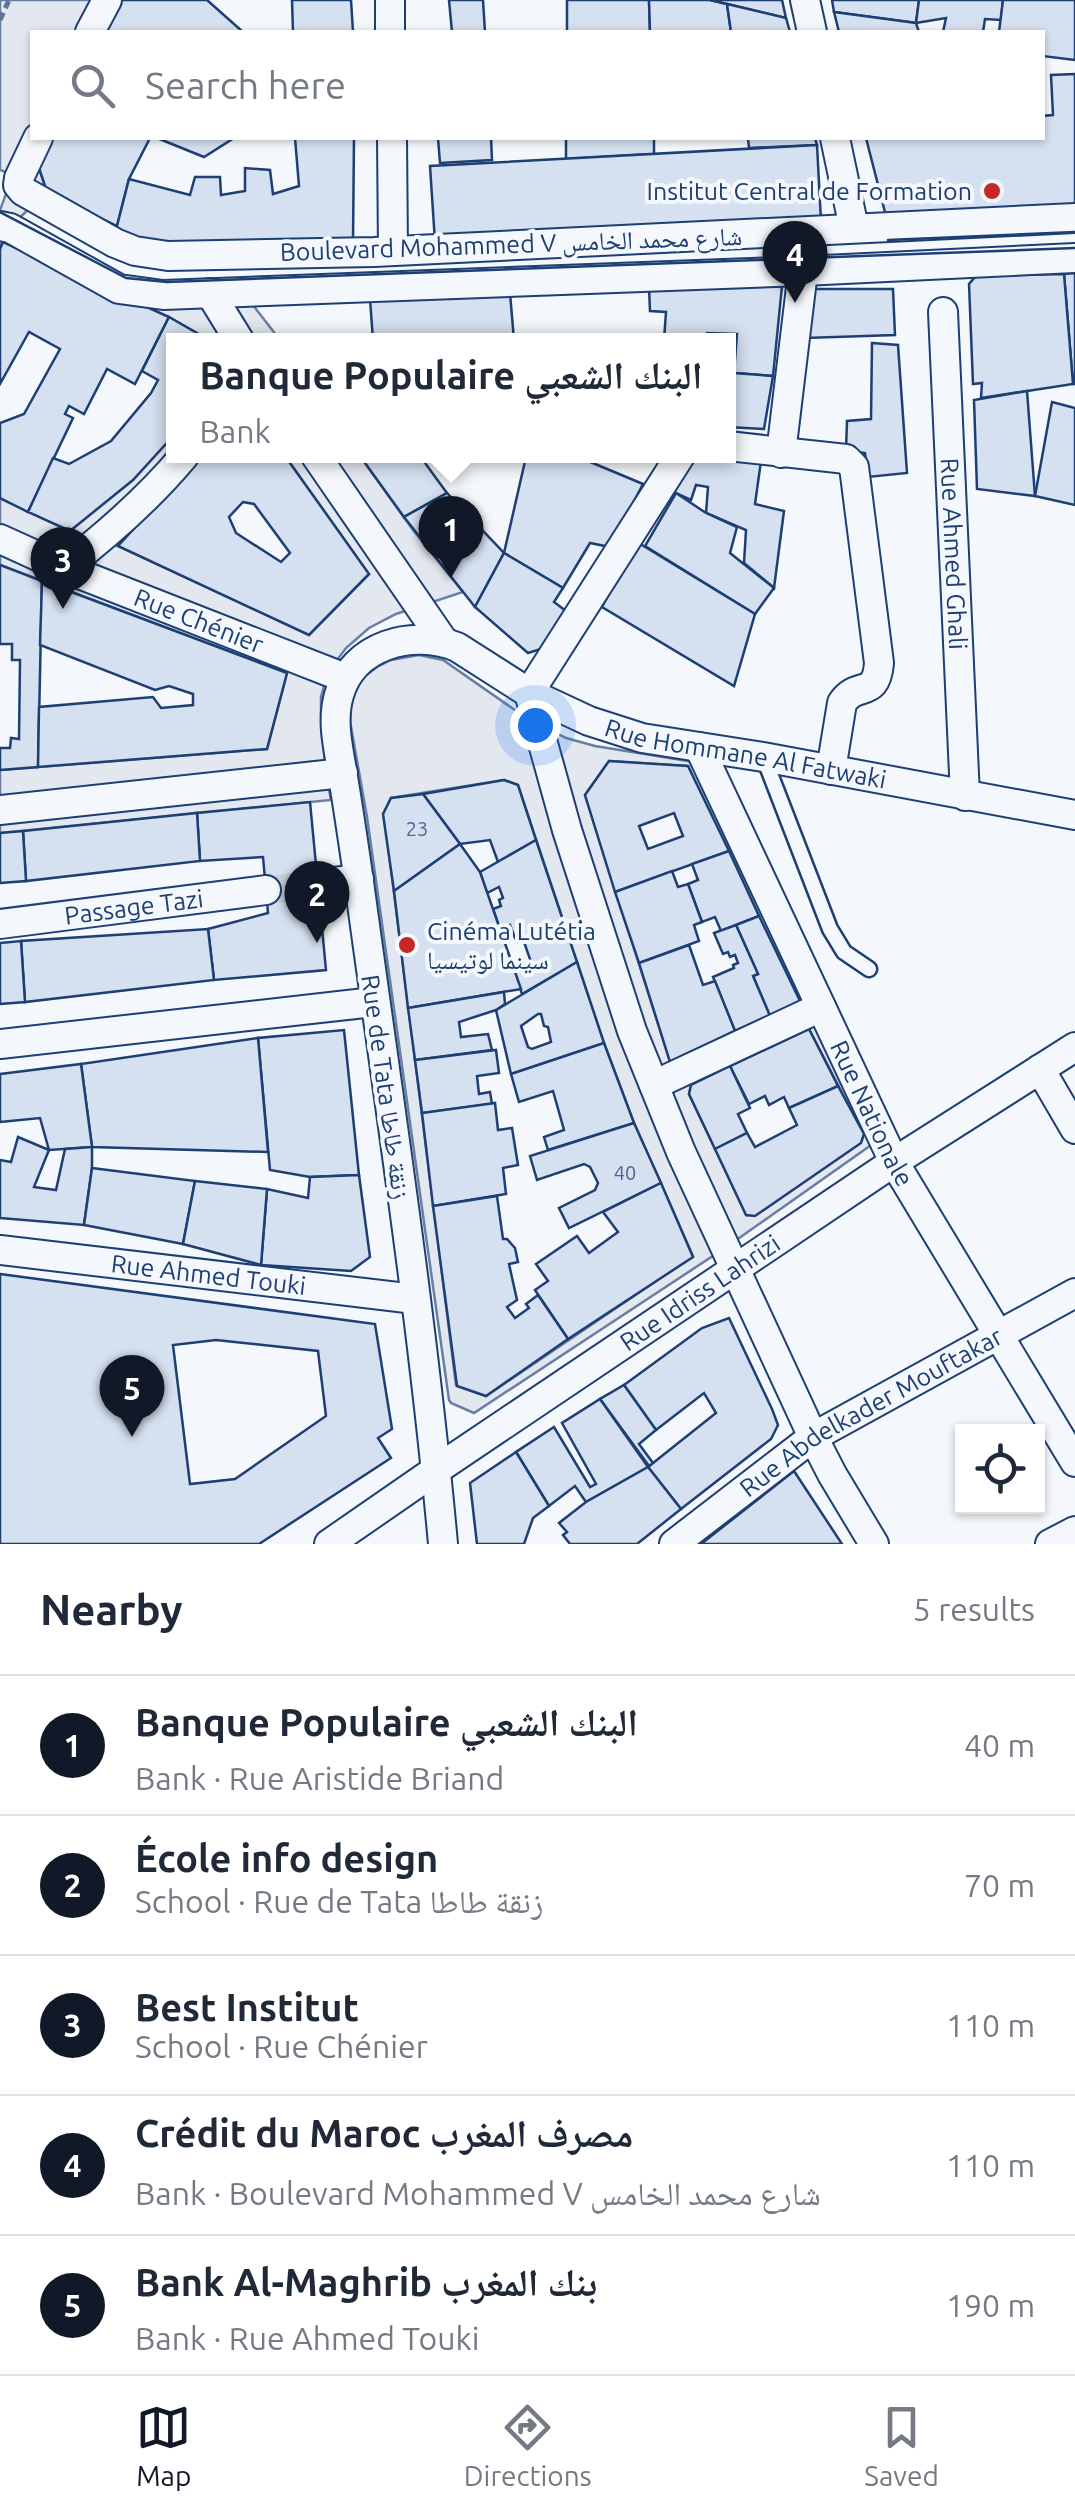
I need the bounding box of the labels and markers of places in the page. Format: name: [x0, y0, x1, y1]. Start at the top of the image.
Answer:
place label: Institut Central de Formation: [647, 177, 972, 205]
marker: Institut Central de Formation: [981, 180, 1003, 202]
pin: 4: [762, 220, 828, 303]
pin: 1: [418, 496, 484, 578]
pin: 3: [30, 526, 96, 609]
pin: 2: [284, 860, 350, 943]
place label: Cinéma Lutétia سينما لوتيسيا: [427, 917, 596, 974]
marker: Cinéma Lutétia سينما لوتيسيا: [396, 934, 418, 956]
pin: 5: [100, 1354, 164, 1437]

